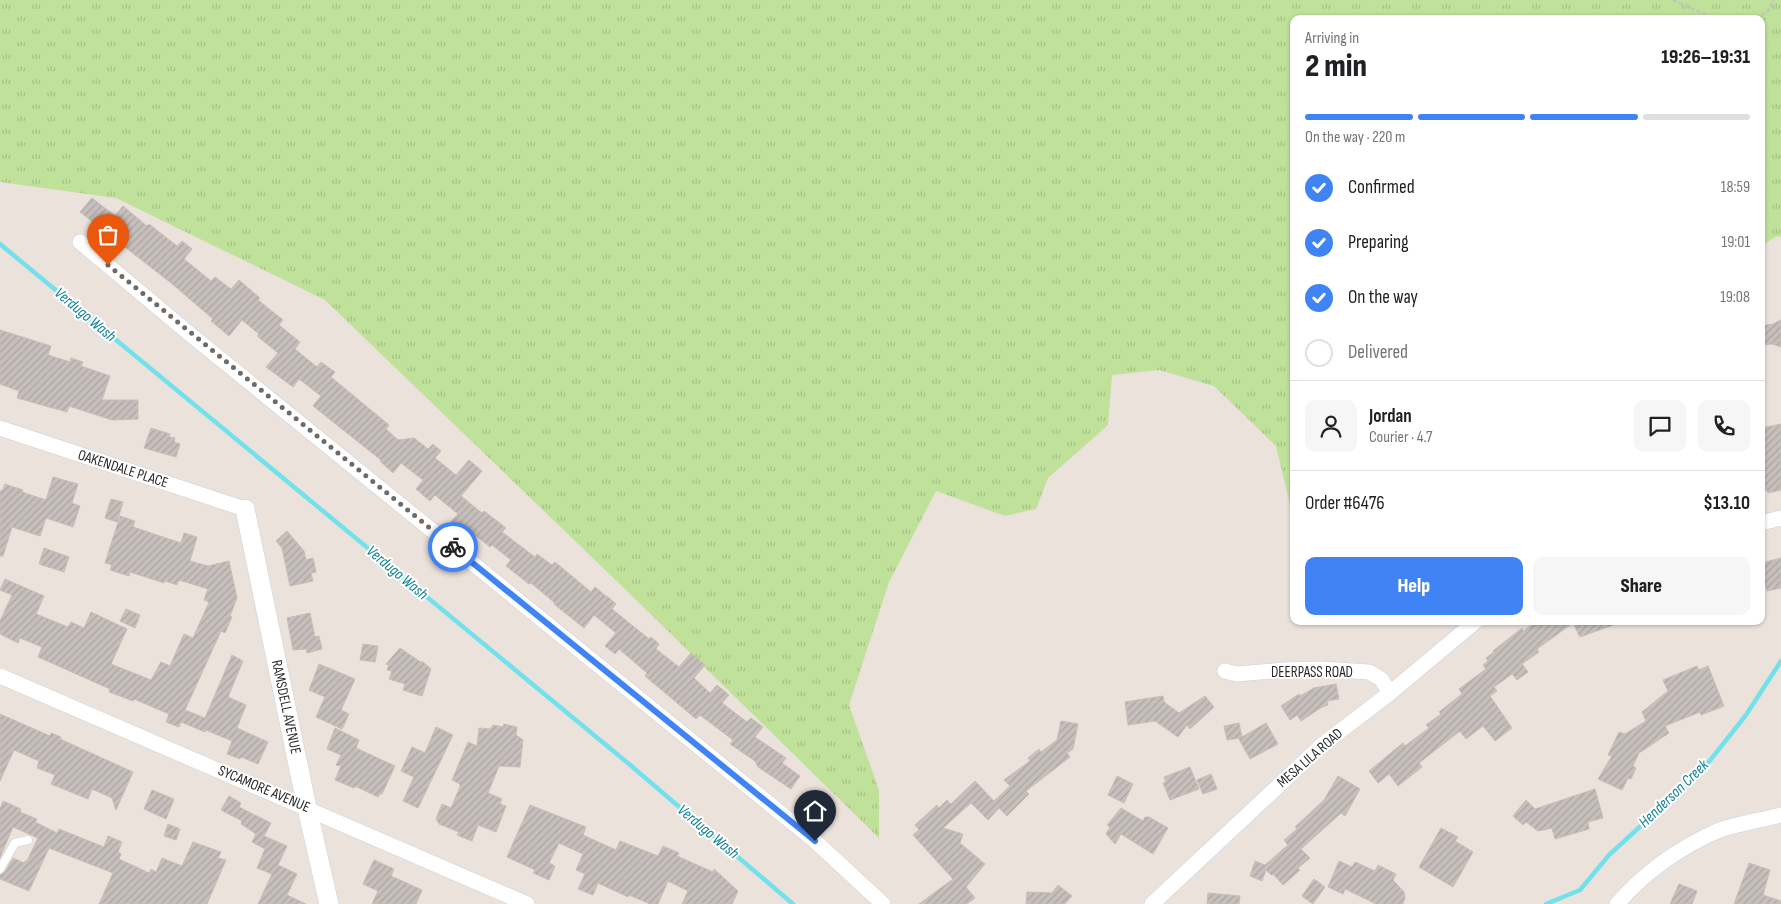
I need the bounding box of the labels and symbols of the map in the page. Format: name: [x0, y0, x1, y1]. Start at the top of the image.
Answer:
pin: [87, 214, 129, 265]
water label: Verdugo Wash: [50, 284, 120, 346]
street label: OAKENDALE PLACE: [75, 445, 171, 493]
courier: [428, 522, 478, 572]
water label: Verdugo Wash: [362, 542, 432, 604]
street label: RAMSDELL AVENUE: [267, 658, 305, 756]
street label: DEERPASS ROAD: [1271, 663, 1353, 682]
street label: MESA LILA ROAD: [1273, 724, 1347, 792]
water label: Henderson Creek: [1635, 755, 1714, 832]
street label: SYCAMORE AVENUE: [215, 761, 313, 817]
pin: [794, 790, 836, 841]
water label: Verdugo Wash: [673, 801, 743, 863]

